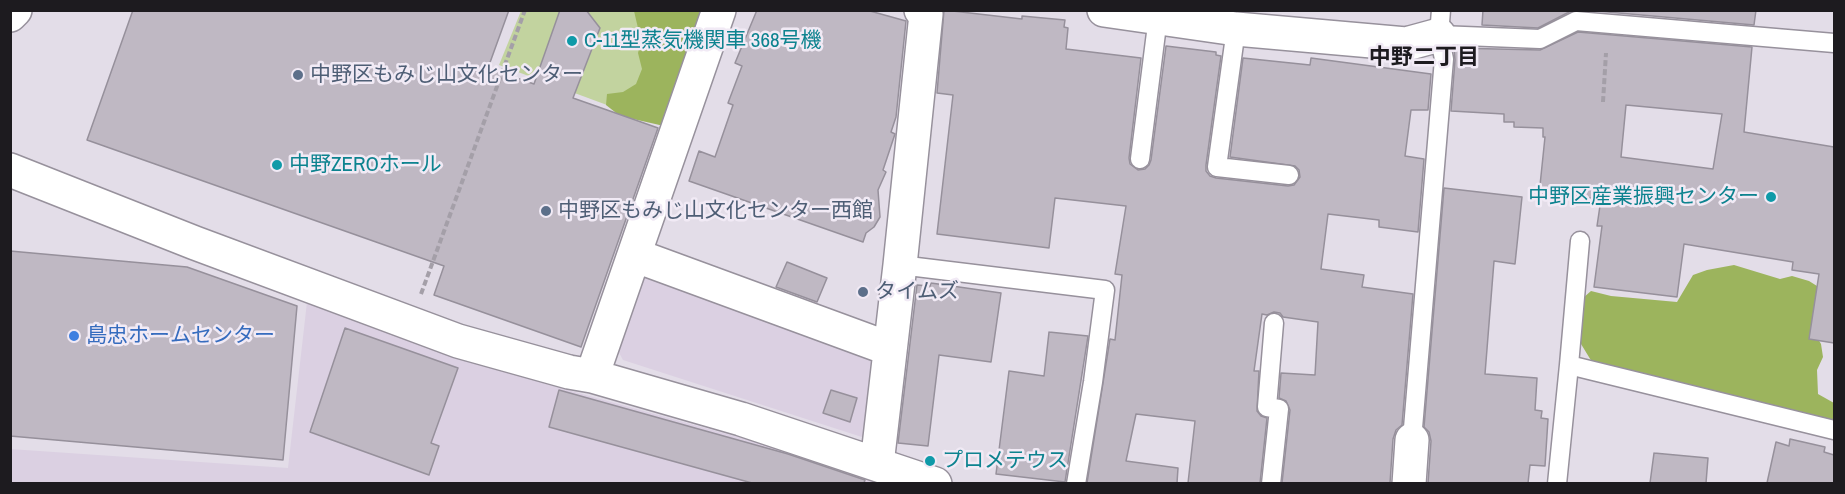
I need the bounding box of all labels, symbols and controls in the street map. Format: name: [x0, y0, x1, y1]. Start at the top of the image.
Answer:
place label: C-11型蒸気機関車 368号機: [584, 28, 822, 54]
marker: C-11型蒸気機関車 368号機: [565, 34, 579, 48]
district label: 中野二丁目: [1369, 45, 1479, 71]
place label: 中野区もみじ山文化センター: [310, 62, 583, 88]
marker: 中野区もみじ山文化センター: [291, 68, 305, 82]
place label: 中野ZEROホール: [289, 152, 442, 178]
marker: 中野ZEROホール: [270, 158, 284, 172]
place label: 中野区産業振興センター: [1528, 184, 1759, 210]
marker: 中野区産業振興センター: [1764, 190, 1778, 204]
place label: 中野区もみじ山文化センター西館: [558, 198, 873, 224]
marker: 中野区もみじ山文化センター西館: [539, 204, 553, 218]
place label: タイムズ: [875, 279, 959, 305]
marker: タイムズ: [856, 285, 870, 299]
place label: 島忠ホームセンター: [86, 323, 275, 349]
marker: 島忠ホームセンター: [67, 329, 81, 343]
place label: プロメテウス: [942, 448, 1068, 474]
marker: プロメテウス: [923, 454, 937, 468]

